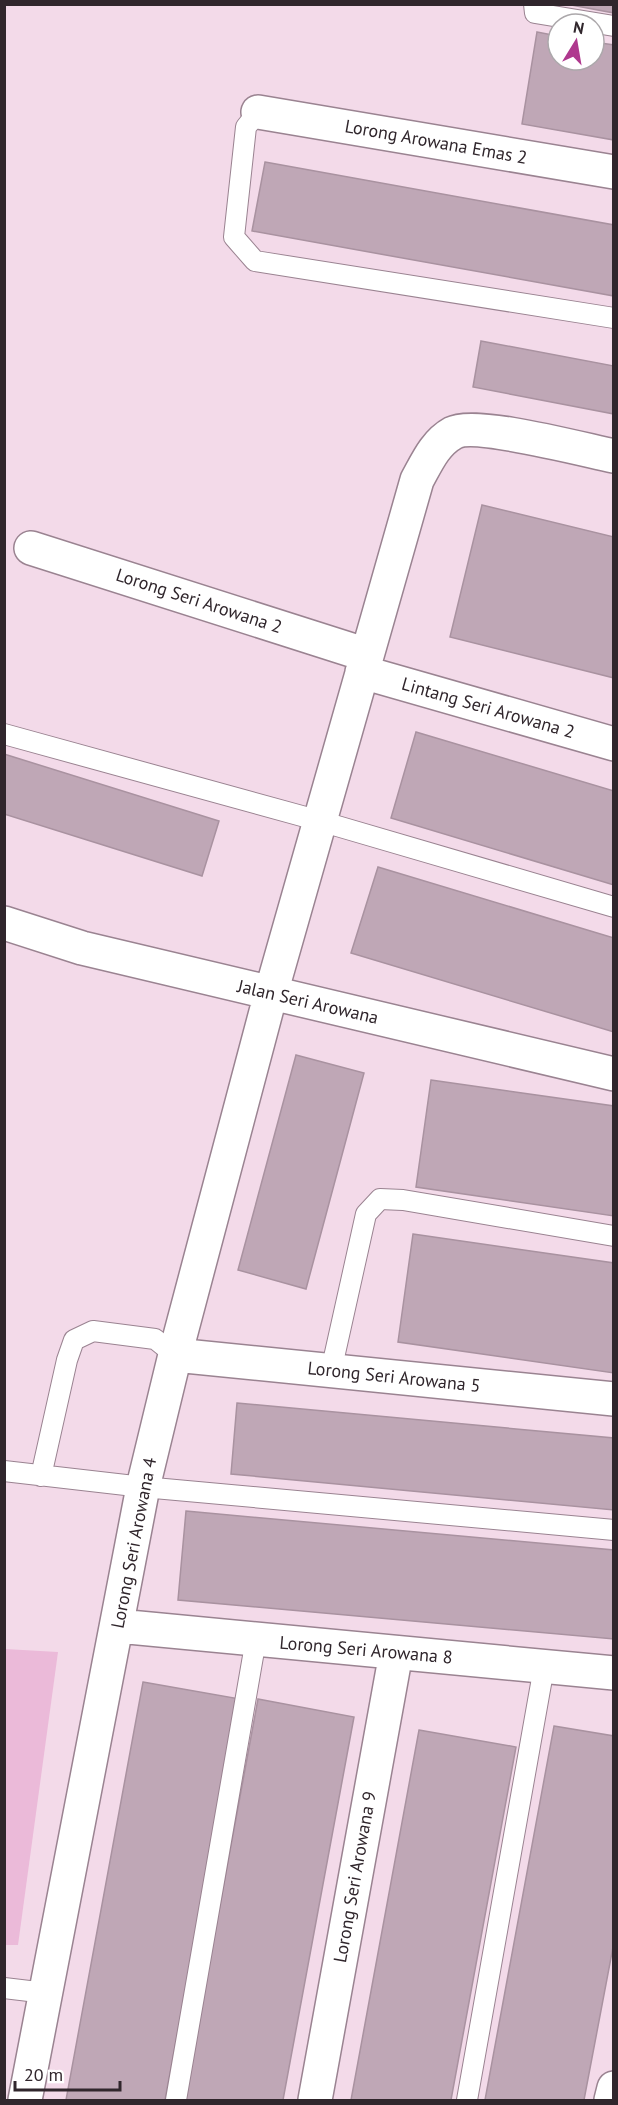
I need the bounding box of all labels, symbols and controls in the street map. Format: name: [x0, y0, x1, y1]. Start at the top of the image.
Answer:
north arrow: [546, 12, 606, 72]
text: N: [572, 16, 586, 38]
street label: Lorong Arowana Emas 2: [343, 114, 529, 169]
street label: Lorong Seri Arowana 2: [113, 563, 285, 638]
street label: Lintang Seri Arowana 2: [399, 672, 577, 743]
street label: Jalan Seri Arowana: [234, 974, 381, 1029]
street label: Lorong Seri Arowana 5: [307, 1356, 482, 1397]
street label: Lorong Seri Arowana 4: [106, 1455, 161, 1630]
street label: Lorong Seri Arowana 8: [279, 1630, 453, 1669]
street label: Lorong Seri Arowana 9: [328, 1789, 381, 1964]
scale bar: [15, 2054, 120, 2092]
text: 20 m: [24, 2063, 63, 2086]

